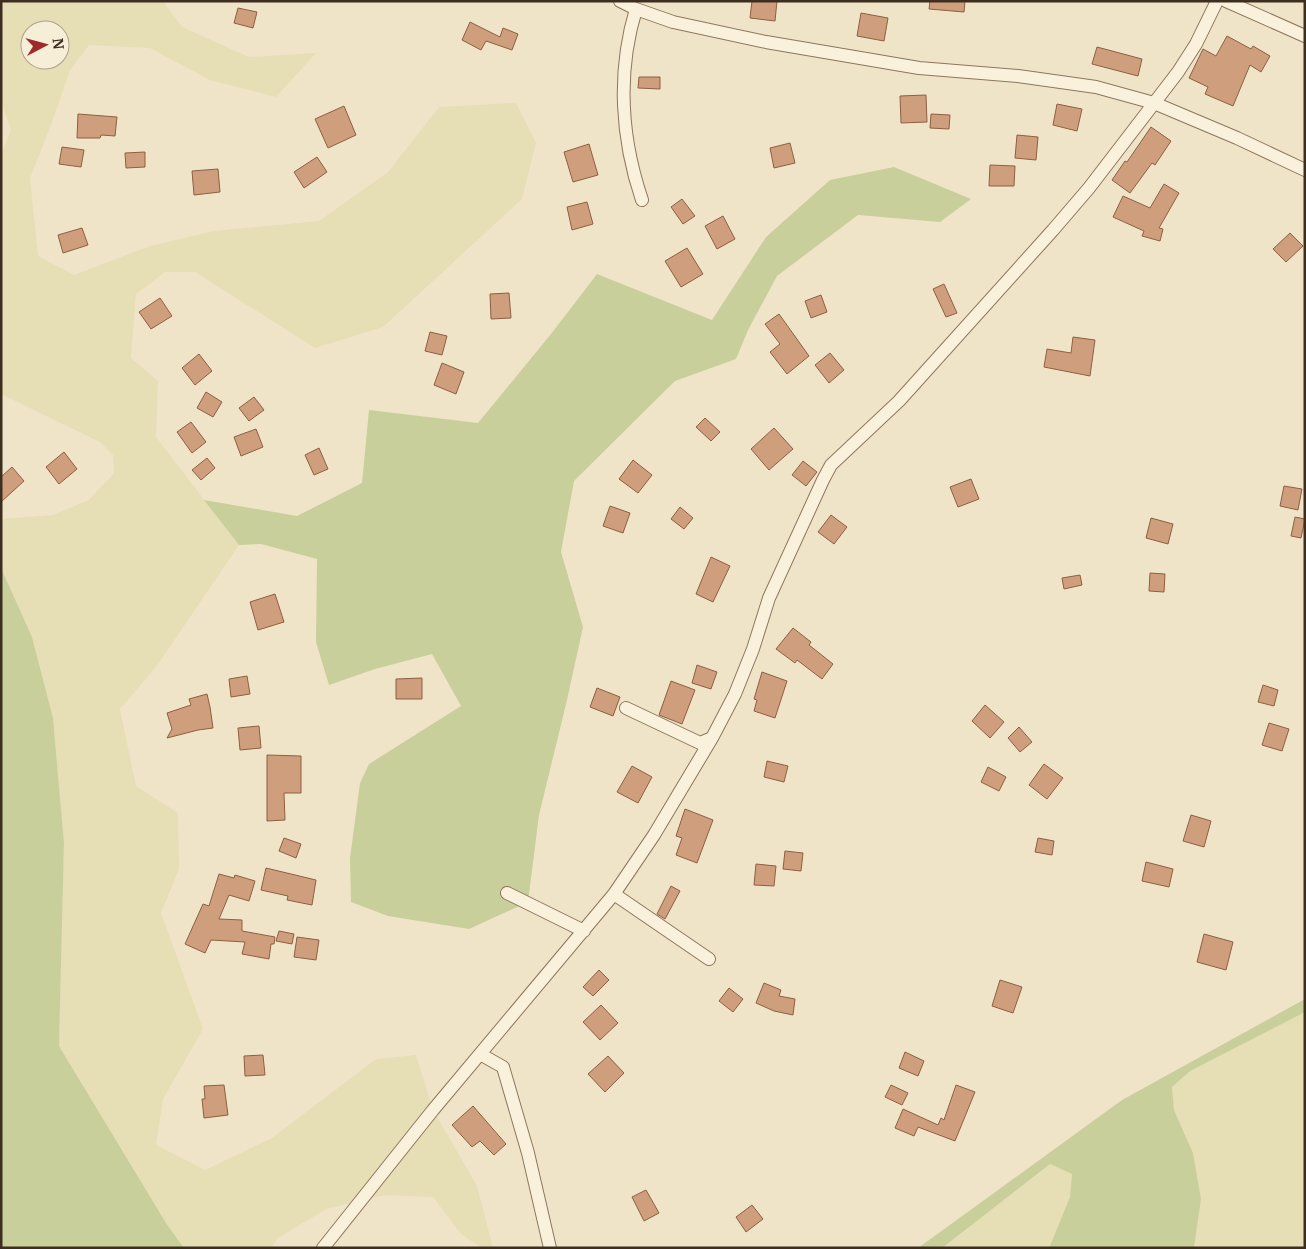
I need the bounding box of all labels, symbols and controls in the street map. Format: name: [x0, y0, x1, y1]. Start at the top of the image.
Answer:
north arrow: [20, 20, 70, 70]
text: N: [48, 37, 67, 50]

